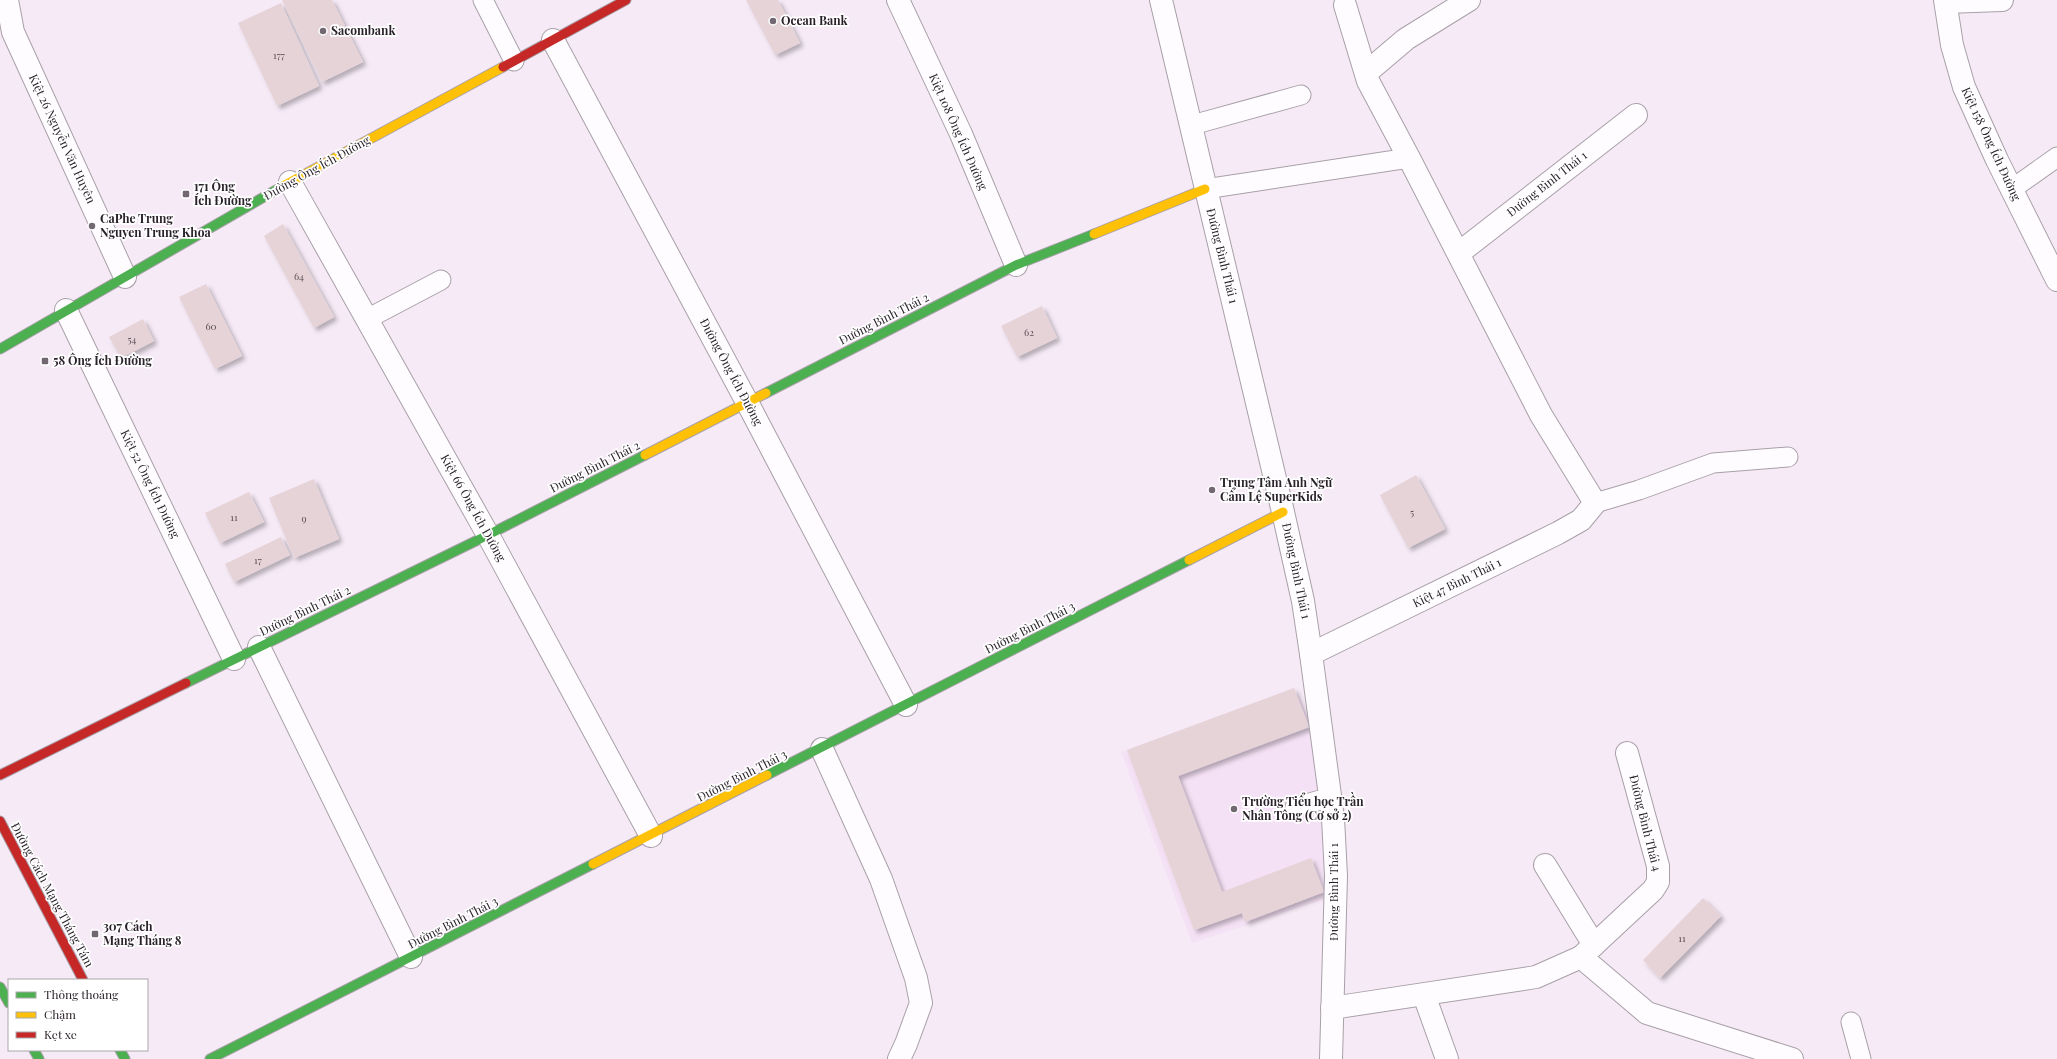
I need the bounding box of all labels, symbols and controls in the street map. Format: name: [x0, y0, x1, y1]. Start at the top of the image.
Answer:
place label: Ocean Bank: [781, 12, 849, 28]
marker: Ocean Bank: [768, 16, 778, 26]
place label: Sacombank: [331, 22, 396, 38]
marker: Sacombank: [318, 26, 328, 36]
house number: 177: [273, 48, 285, 62]
street label: Kiệt 26 Nguyễn Văn Huyên: [26, 71, 100, 206]
street label: Kiệt 108 Ông Ích Đường: [926, 71, 992, 193]
street label: Kiệt 158 Ông Ích Đường: [1959, 84, 2026, 204]
street label: Đường Ông Ích Đường: [261, 131, 373, 203]
street label: Đường Bình Thái 1: [1503, 146, 1590, 220]
place label: 171 Ông Ích Đường: [194, 178, 252, 208]
marker: 171 Ông Ích Đường: [181, 189, 191, 199]
street label: Đường Bình Thái 1: [1203, 206, 1243, 306]
place label: CaPhe Trung Nguyen Trung Khoa: [100, 210, 211, 240]
marker: CaPhe Trung Nguyen Trung Khoa: [87, 221, 97, 231]
house number: 64: [294, 269, 304, 283]
street label: Đường Bình Thái 2: [836, 288, 932, 348]
street label: Đường Ông Ích Đường: [697, 315, 767, 428]
house number: 60: [205, 319, 217, 333]
house number: 62: [1024, 325, 1034, 339]
house number: 54: [127, 332, 137, 346]
place label: 58 Ông Ích Đường: [53, 352, 152, 368]
marker: 58 Ông Ích Đường: [40, 356, 50, 366]
street label: Kiệt 52 Ông Ích Đường: [118, 427, 184, 541]
street label: Đường Bình Thái 2: [547, 436, 643, 496]
street label: Kiệt 66 Ông Ích Đường: [438, 451, 510, 565]
place label: Trung Tâm Anh Ngữ Cẩm Lệ SuperKids: [1220, 474, 1333, 504]
marker: Trung Tâm Anh Ngữ Cẩm Lệ SuperKids: [1207, 485, 1217, 495]
house number: 5: [1410, 505, 1414, 519]
house number: 11: [230, 510, 238, 524]
house number: 9: [301, 511, 307, 525]
street label: Đường Bình Thái 1: [1279, 521, 1315, 621]
house number: 17: [254, 553, 262, 567]
street label: Kiệt 47 Bình Thái 1: [1409, 553, 1504, 611]
street label: Đường Bình Thái 2: [257, 581, 353, 639]
street label: Đường Bình Thái 3: [982, 598, 1077, 657]
street label: Đường Bình Thái 3: [694, 746, 789, 805]
street label: Đường Bình Thái 4: [1626, 773, 1666, 873]
place label: Trường Tiểu học Trần Nhân Tông (Cơ sở 2): [1242, 791, 1364, 823]
marker: Trường Tiểu học Trần Nhân Tông (Cơ sở 2): [1229, 804, 1239, 814]
street label: Đường Cách Mạng Tháng Tám: [8, 819, 98, 970]
street label: Đường Bình Thái 1: [1325, 843, 1341, 941]
street label: Đường Bình Thái 3: [405, 893, 500, 952]
place label: 307 Cách Mạng Tháng 8: [103, 918, 182, 948]
marker: 307 Cách Mạng Tháng 8: [90, 929, 100, 939]
house number: 11: [1678, 931, 1686, 945]
legend: [8, 979, 148, 1051]
text: Thông thoáng: [44, 986, 119, 1002]
text: Chậm: [44, 1006, 76, 1022]
text: Kẹt xe: [44, 1026, 77, 1042]

